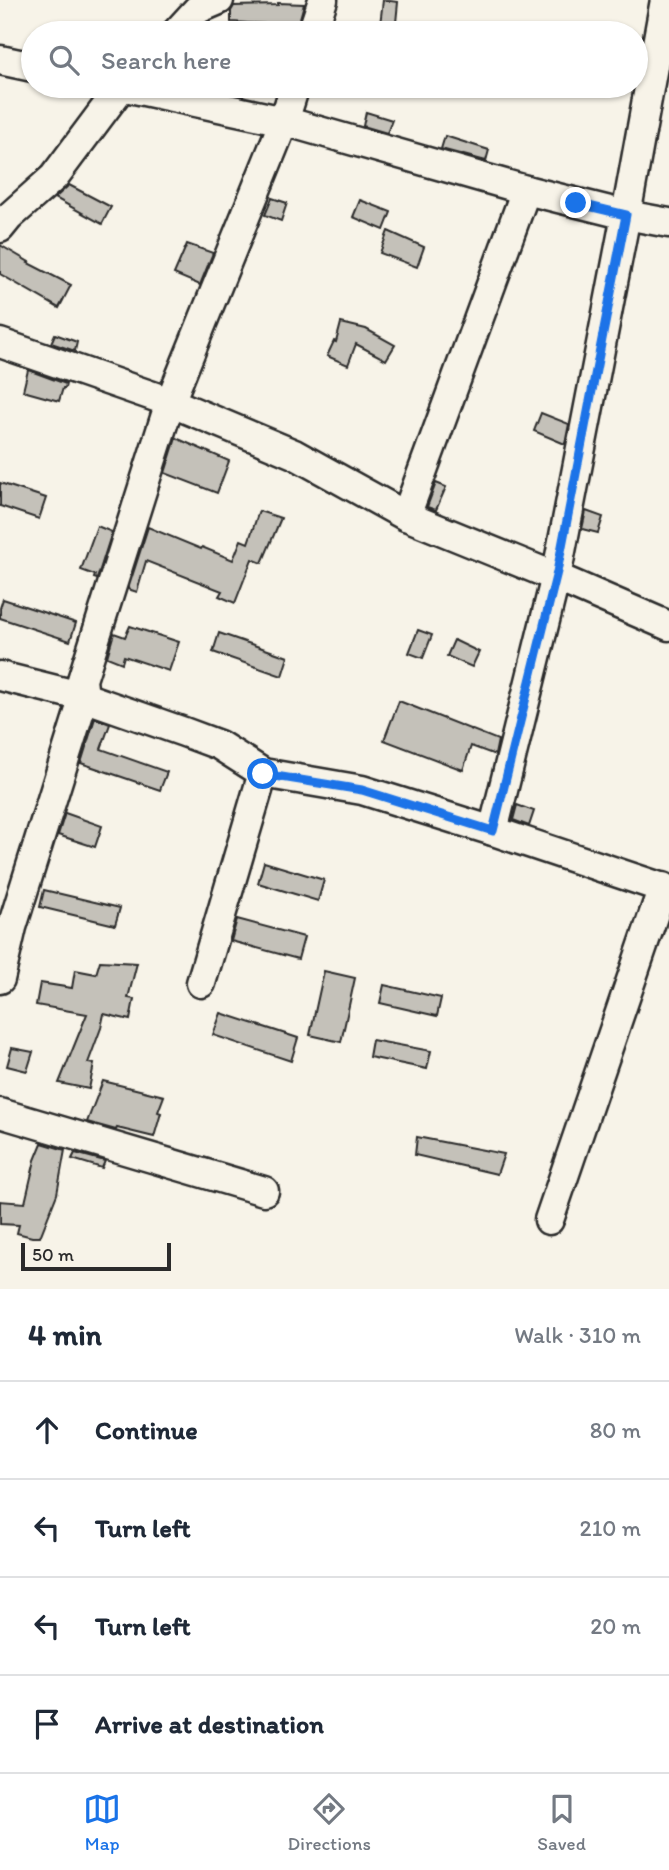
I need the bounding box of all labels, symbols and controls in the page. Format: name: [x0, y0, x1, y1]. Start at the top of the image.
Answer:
search box: [21, 21, 648, 98]
icon: search: [45, 41, 83, 79]
text: Search here: [101, 44, 231, 76]
route end: [560, 187, 591, 218]
route start: [247, 758, 278, 789]
scale bar: [21, 1240, 172, 1272]
text: 50 m: [32, 1243, 74, 1266]
text: 4 min: [28, 1316, 102, 1353]
text: Walk · 310 m: [514, 1321, 641, 1349]
icon: ahead: [28, 1411, 66, 1449]
text: Continue: [95, 1414, 198, 1446]
text: 80 m: [590, 1416, 641, 1444]
icon: left: [28, 1509, 66, 1547]
text: Turn left: [95, 1512, 191, 1544]
text: 210 m: [580, 1514, 641, 1542]
icon: left: [28, 1607, 66, 1645]
text: Turn left: [95, 1610, 191, 1642]
text: 20 m: [590, 1612, 641, 1640]
icon: arrive: [28, 1705, 66, 1743]
text: Arrive at destination: [95, 1708, 324, 1740]
tab: Map: [83, 1790, 121, 1855]
tab: Directions: [287, 1790, 371, 1855]
tab: Saved: [537, 1790, 586, 1855]

